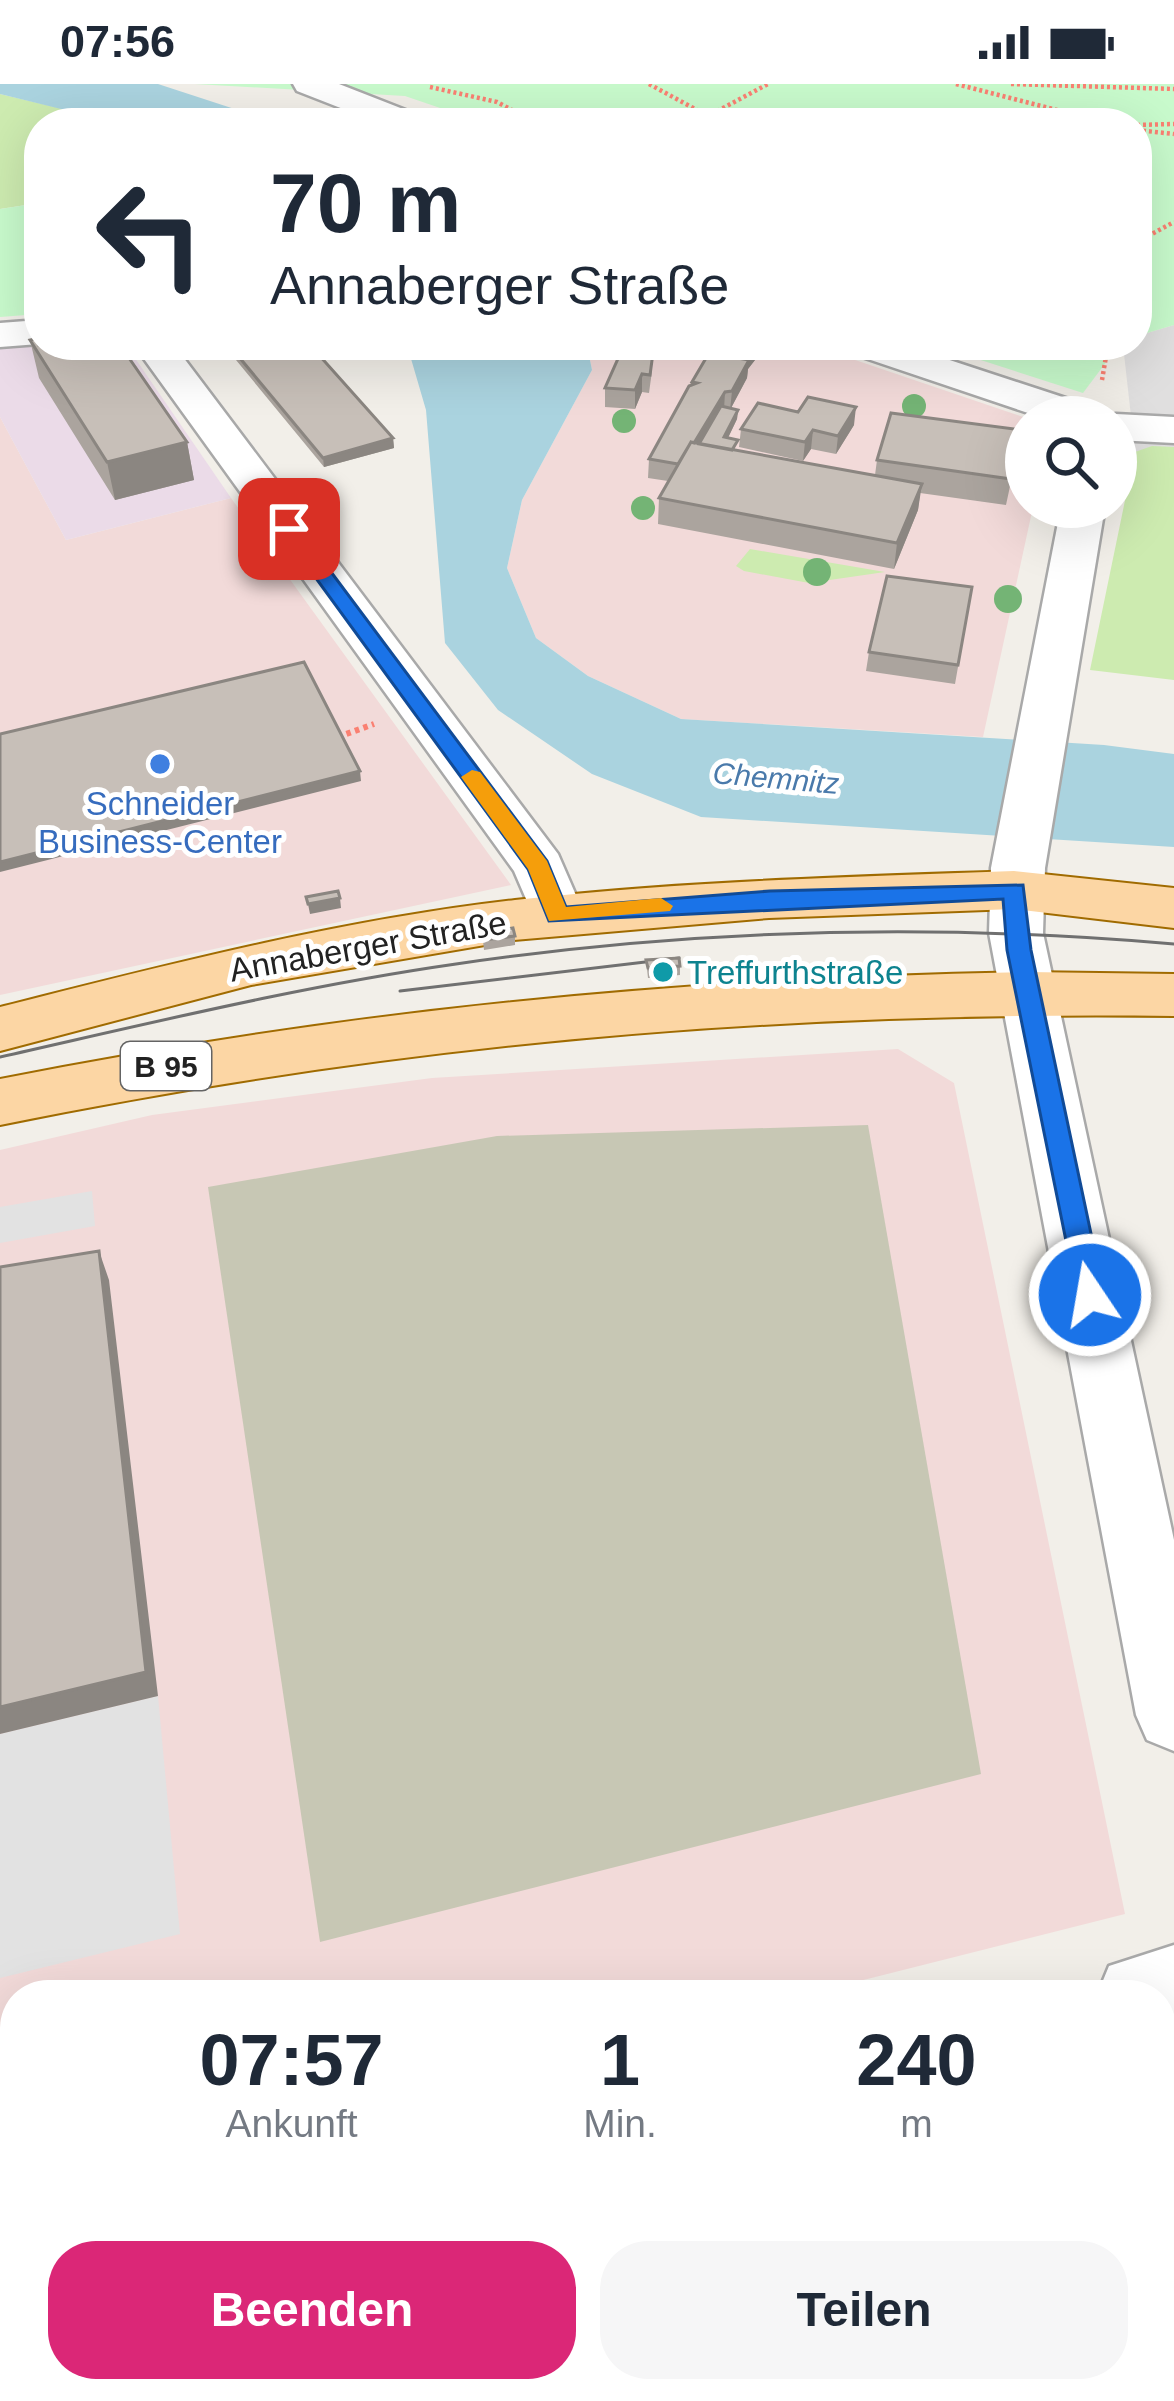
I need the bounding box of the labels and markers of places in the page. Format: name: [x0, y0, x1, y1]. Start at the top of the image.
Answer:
pin: [238, 478, 340, 580]
marker: Schneider Business-Center: [147, 751, 173, 777]
place label: Schneider Business-Center: [38, 785, 282, 860]
place label: Treffurthstraße: [687, 954, 903, 991]
marker: Treffurthstraße: [650, 959, 676, 985]

